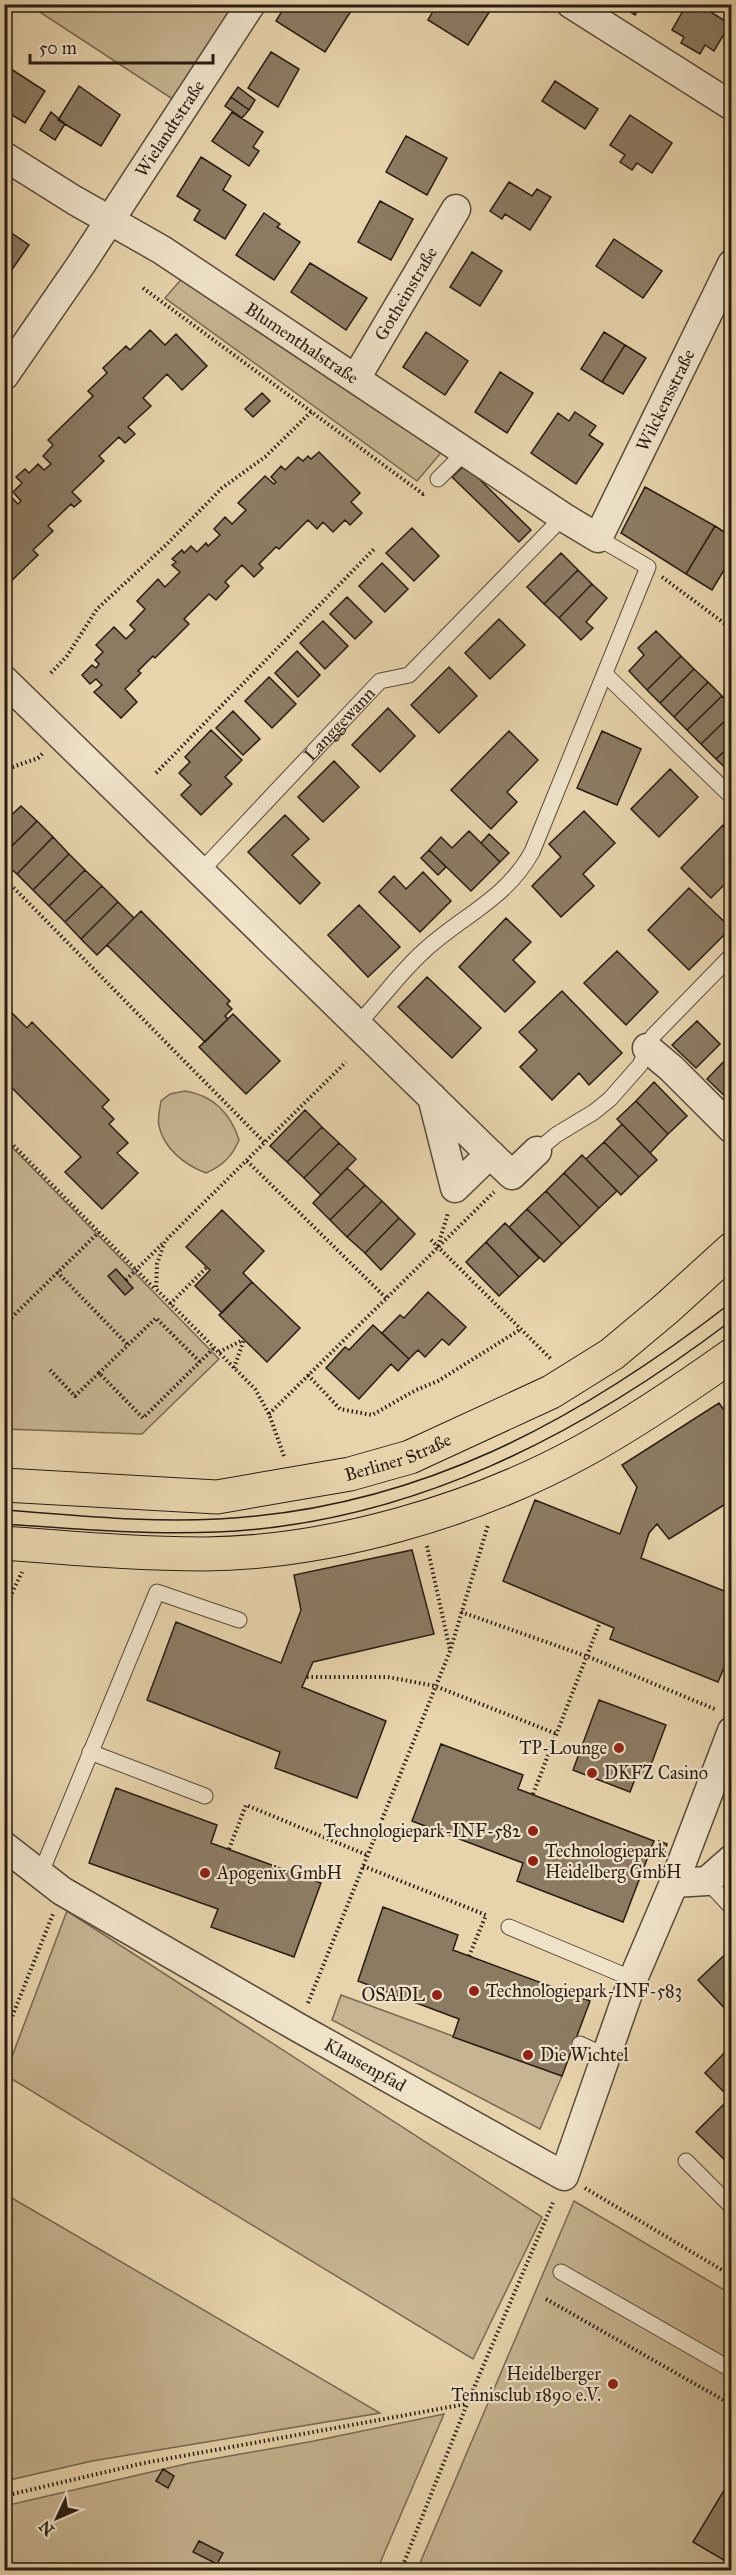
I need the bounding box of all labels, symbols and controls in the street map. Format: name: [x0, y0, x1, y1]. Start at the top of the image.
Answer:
scale bar: [30, 27, 213, 65]
text: 50 m: [39, 37, 77, 59]
street label: Wielandtstraße: [130, 76, 209, 181]
street label: Gotheinstraße: [370, 243, 442, 344]
street label: Blumenthalstraße: [241, 298, 363, 389]
street label: Wilckensstraße: [631, 346, 700, 455]
street label: Langgewann: [299, 682, 380, 766]
street label: Berliner Straße: [342, 1429, 455, 1486]
place label: TP-Lounge: [519, 1737, 607, 1760]
marker: TP-Lounge: [612, 1741, 626, 1755]
place label: DKFZ Casino: [604, 1762, 708, 1784]
marker: DKFZ Casino: [585, 1766, 599, 1780]
place label: Technologiepark-INF-582: [323, 1820, 521, 1843]
marker: Technologiepark-INF-582: [526, 1824, 540, 1838]
place label: Technologiepark Heidelberg GmbH: [545, 1840, 682, 1884]
marker: Technologiepark Heidelberg GmbH: [526, 1854, 540, 1868]
place label: Apogenix GmbH: [216, 1862, 342, 1885]
marker: Apogenix GmbH: [198, 1866, 212, 1880]
place label: Technologiepark-INF-583: [486, 1980, 682, 2003]
place label: OSADL: [362, 1984, 426, 2006]
marker: Technologiepark-INF-583: [467, 1984, 481, 1998]
marker: OSADL: [430, 1988, 444, 2002]
street label: Klausenpfad: [320, 2033, 410, 2097]
place label: Die Wichtel: [540, 2044, 629, 2066]
marker: Die Wichtel: [521, 2048, 535, 2062]
place label: Heidelberger Tennisclub 1890 e.V.: [451, 2363, 601, 2406]
marker: Heidelberger Tennisclub 1890 e.V.: [606, 2377, 620, 2391]
north arrow: [27, 2488, 87, 2548]
text: N: [35, 2516, 58, 2540]

